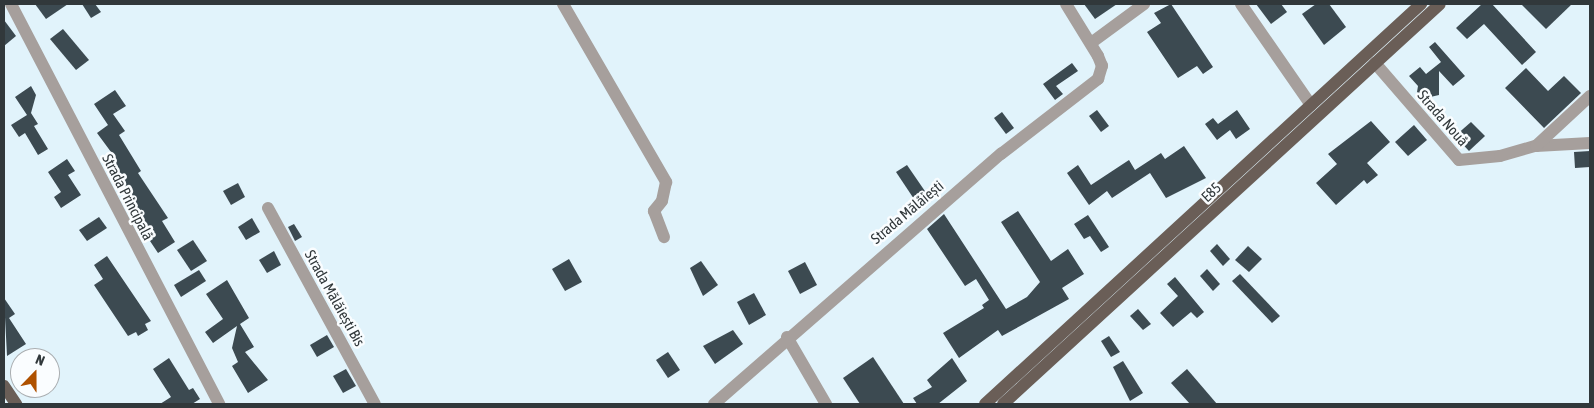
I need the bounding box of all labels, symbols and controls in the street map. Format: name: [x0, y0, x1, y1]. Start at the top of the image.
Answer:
street label: Strada Nouă: [1414, 86, 1472, 150]
street label: Strada Principală: [99, 151, 157, 243]
street label: Strada Mălăiești: [867, 176, 947, 248]
street label: E85: [1197, 178, 1225, 206]
street label: Strada Mălăiești Bis: [301, 247, 369, 349]
north arrow: [10, 348, 60, 398]
text: N: [33, 351, 47, 369]

